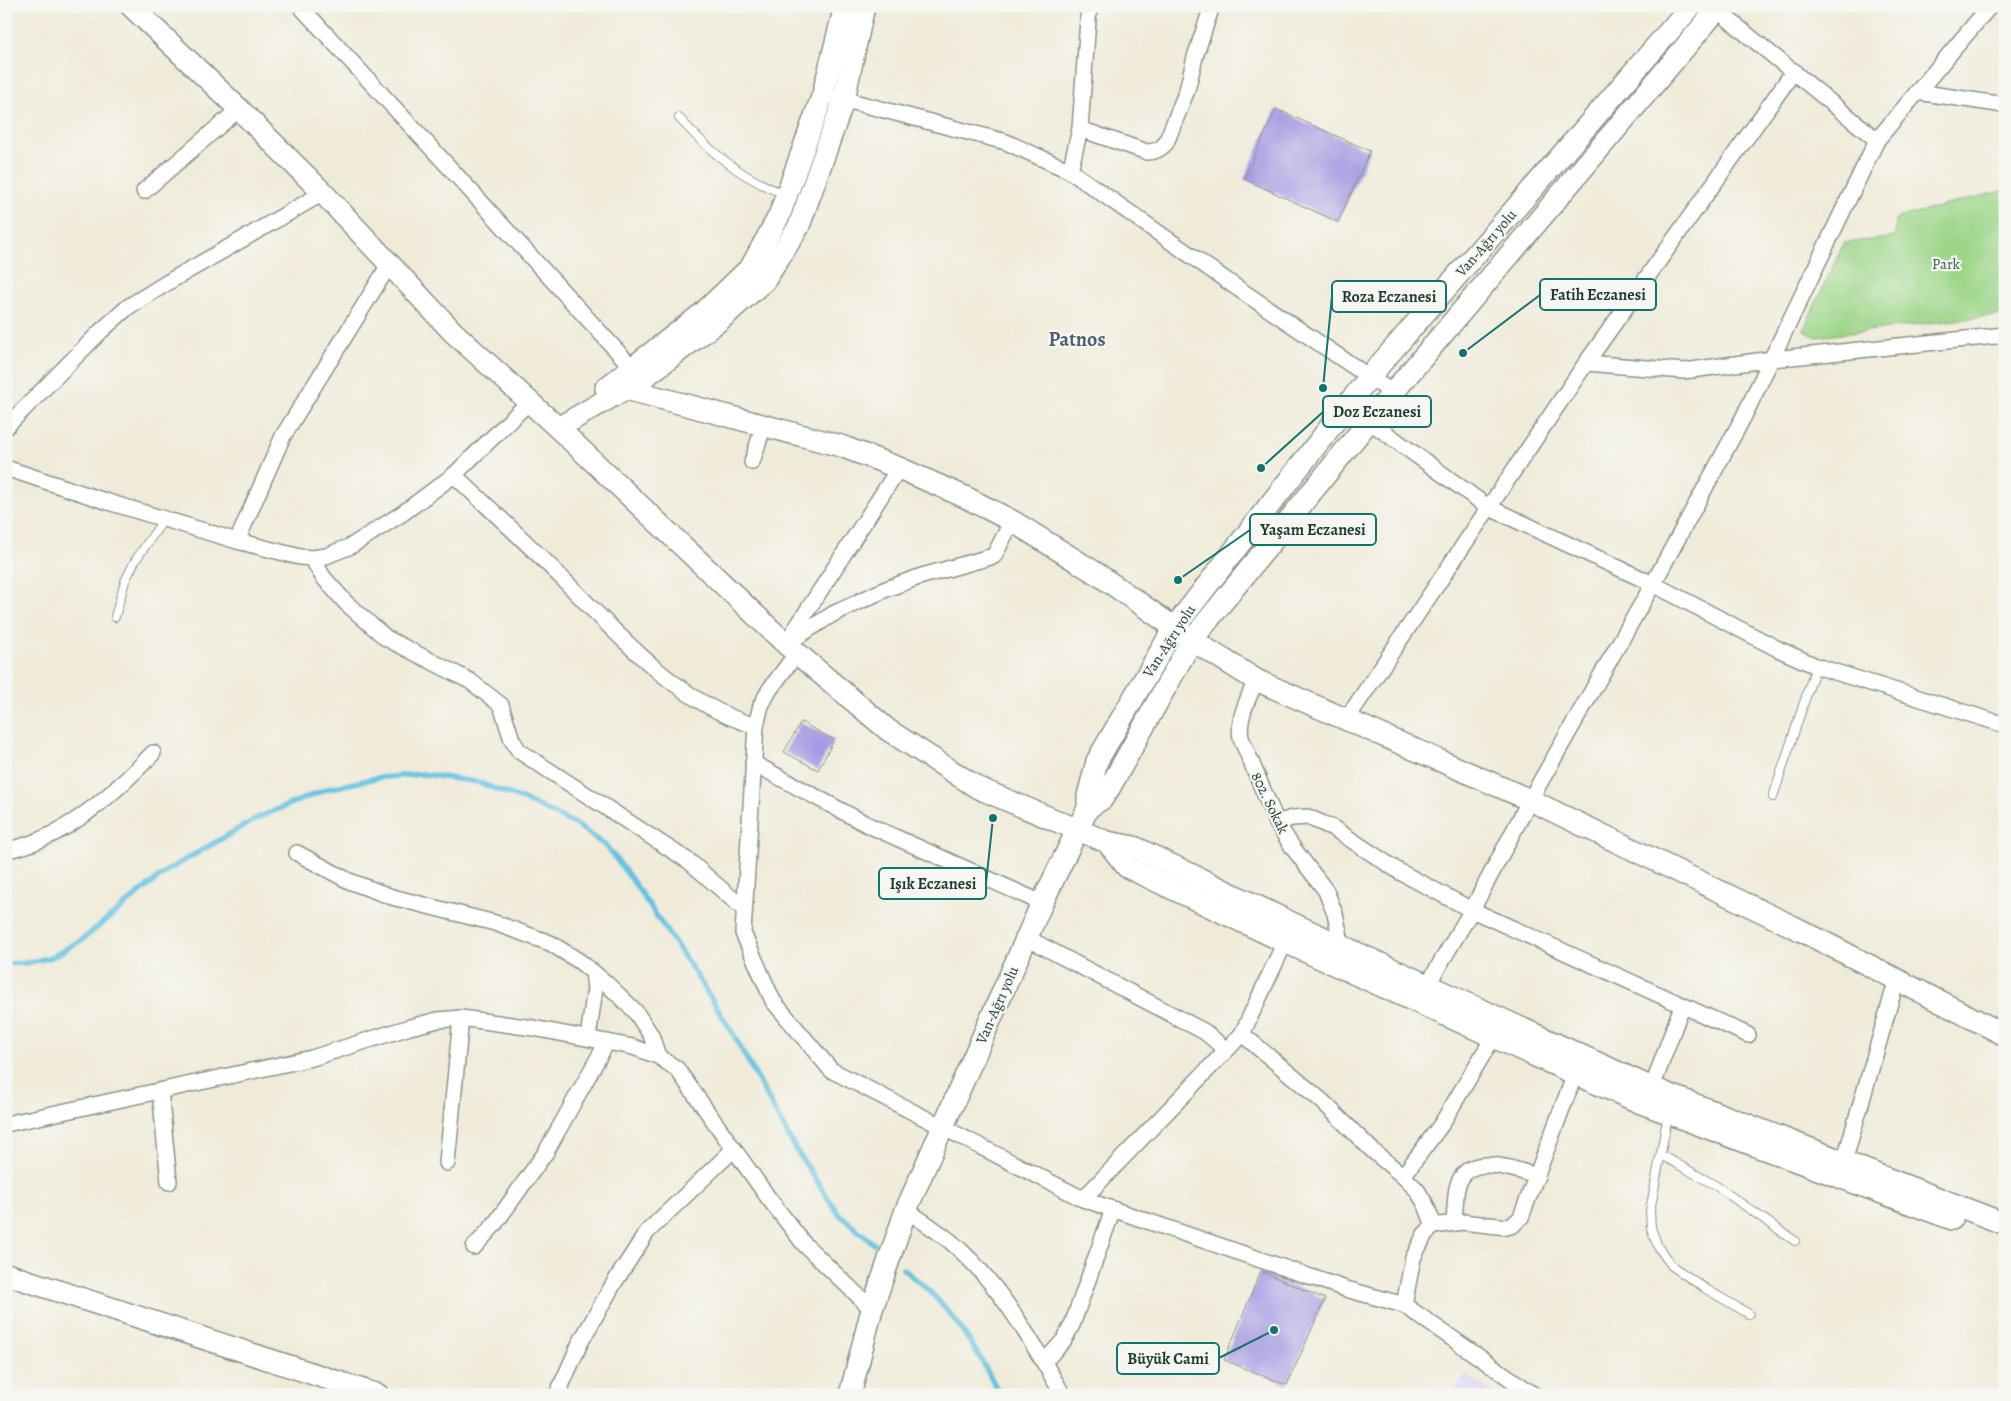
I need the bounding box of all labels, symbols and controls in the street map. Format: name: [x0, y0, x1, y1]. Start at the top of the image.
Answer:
street label: Van-Ağrı yolu: [1451, 204, 1521, 282]
park label: Park: [1932, 254, 1961, 274]
callout: Fatih Eczanesi: [1540, 279, 1656, 310]
callout: Roza Eczanesi: [1332, 281, 1446, 312]
text: Fatih Eczanesi: [1550, 284, 1646, 306]
text: Roza Eczanesi: [1342, 286, 1437, 308]
district label: Patnos: [1048, 326, 1106, 353]
callout: Doz Eczanesi: [1323, 396, 1431, 427]
text: Doz Eczanesi: [1333, 401, 1421, 423]
callout: Yaşam Eczanesi: [1250, 514, 1376, 545]
text: Yaşam Eczanesi: [1259, 519, 1366, 541]
street label: Van-Ağrı yolu: [1137, 600, 1200, 682]
street label: 802. Sokak: [1246, 769, 1294, 838]
callout: Işık Eczanesi: [879, 868, 986, 899]
text: Işık Eczanesi: [890, 873, 977, 895]
street label: Van-Ağrı yolu: [971, 962, 1023, 1048]
callout: Büyük Cami: [1117, 1343, 1219, 1374]
text: Büyük Cami: [1127, 1348, 1209, 1370]

